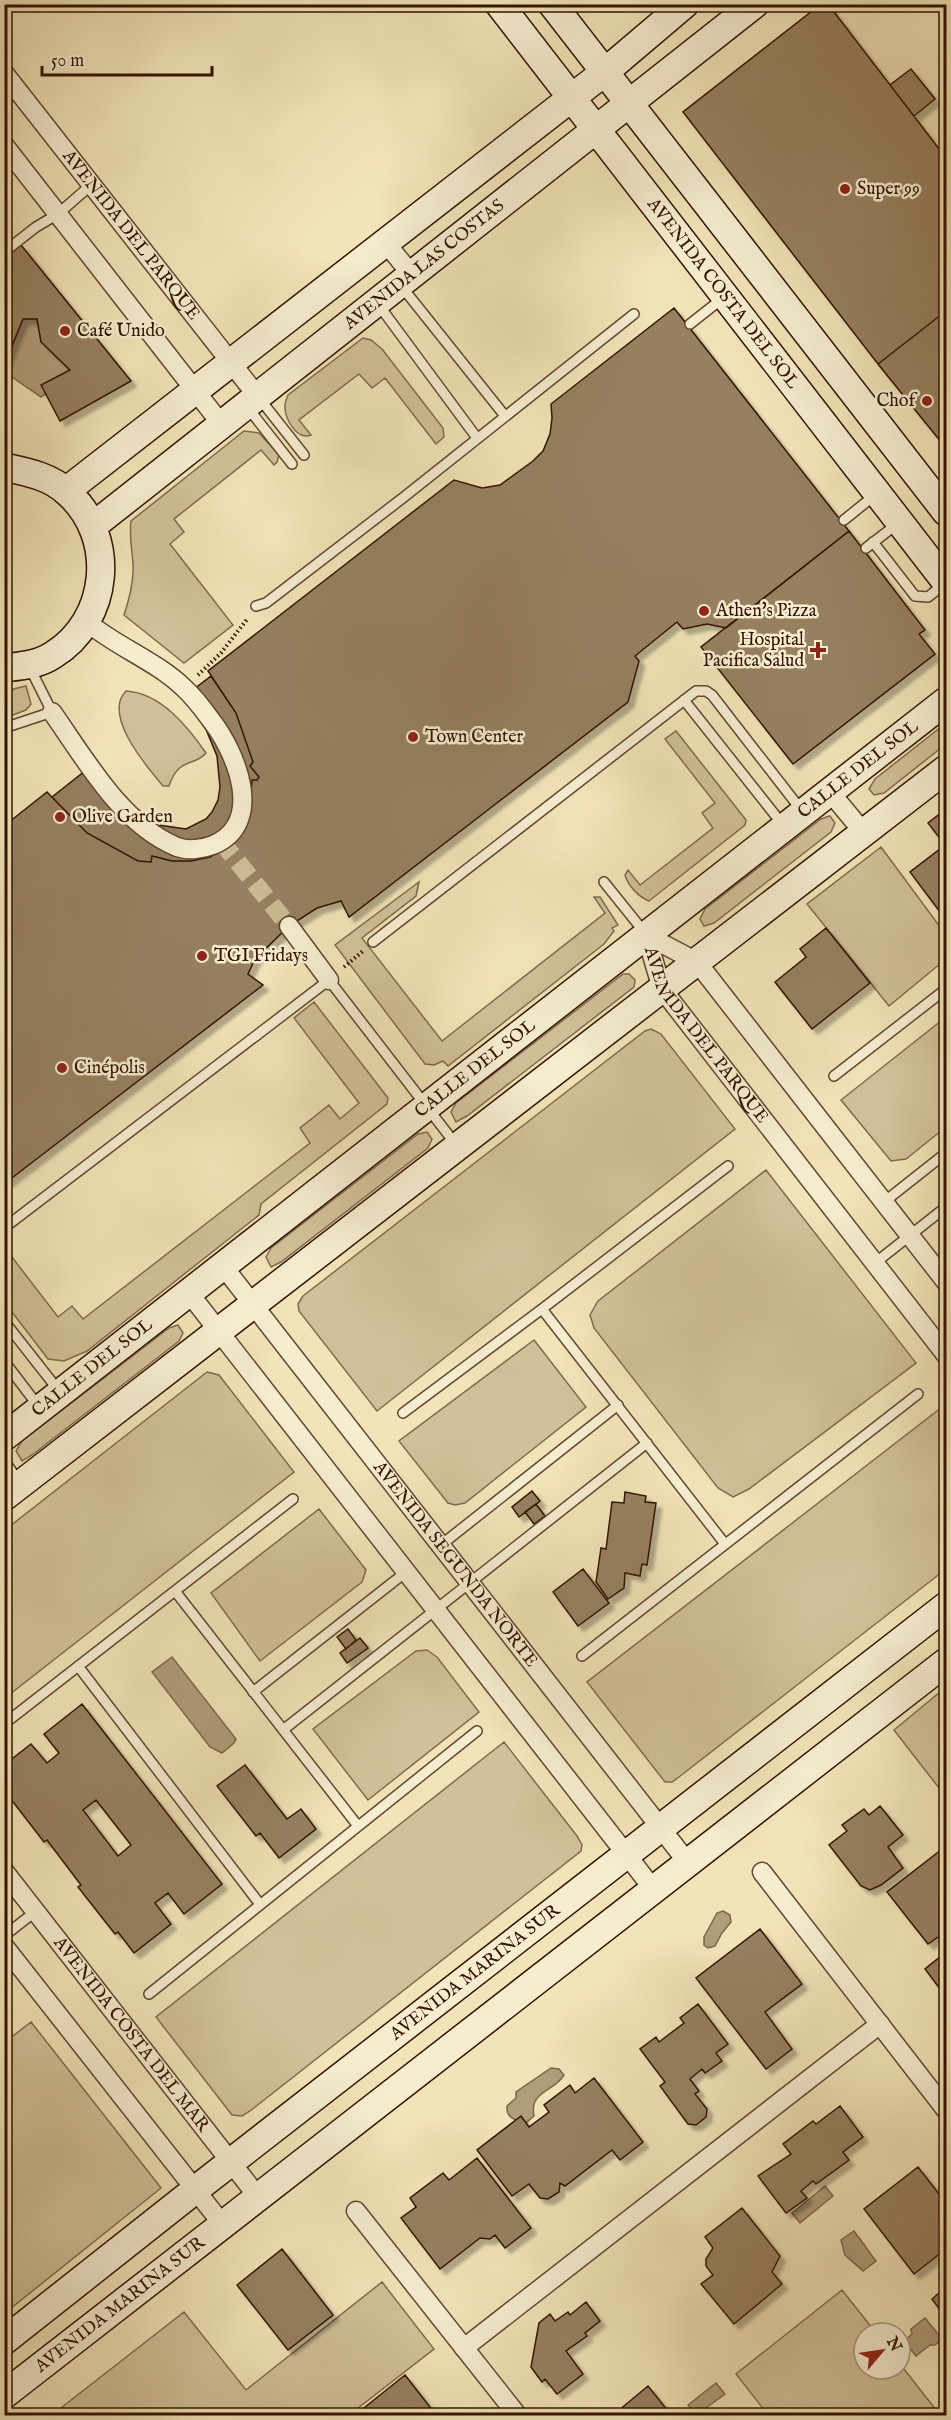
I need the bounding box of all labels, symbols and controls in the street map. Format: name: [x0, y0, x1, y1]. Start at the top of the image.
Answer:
scale bar: [42, 39, 212, 77]
text: 50 m: [51, 50, 84, 73]
street label: AVENIDA DEL PARQUE: [57, 144, 205, 325]
place label: Super 99: [857, 178, 920, 201]
marker: Super 99: [838, 182, 852, 196]
street label: AVENIDA COSTA DEL SOL: [641, 193, 804, 394]
street label: AVENIDA LAS COSTAS: [339, 194, 509, 336]
place label: Café Unido: [77, 320, 165, 343]
marker: Café Unido: [58, 324, 72, 338]
place label: Chof: [876, 390, 918, 413]
marker: Chof: [920, 394, 934, 408]
place label: Athen's Pizza: [715, 600, 817, 623]
marker: Athen's Pizza: [697, 604, 711, 618]
place label: Hospital Pacifica Salud: [703, 629, 804, 673]
marker: Hospital Pacifica Salud: [809, 641, 827, 659]
street label: CALLE DEL SOL: [793, 715, 923, 824]
place label: Town Center: [425, 726, 523, 749]
marker: Town Center: [406, 730, 420, 744]
place label: Olive Garden: [72, 806, 173, 829]
marker: Olive Garden: [53, 810, 67, 824]
street label: AVENIDA DEL PARQUE: [638, 943, 773, 1128]
place label: TGI Fridays: [214, 945, 308, 968]
marker: TGI Fridays: [195, 949, 209, 963]
street label: CALLE DEL SOL: [410, 1014, 540, 1123]
place label: Cinépolis: [74, 1057, 145, 1080]
marker: Cinépolis: [55, 1061, 69, 1075]
street label: CALLE DEL SOL: [27, 1314, 157, 1422]
street label: AVENIDA SEGUNDA NORTE: [367, 1456, 543, 1672]
street label: AVENIDA MARINA SUR: [385, 1898, 566, 2046]
street label: AVENIDA COSTA DEL MAR: [47, 1931, 215, 2138]
street label: AVENIDA MARINA SUR: [30, 2231, 211, 2379]
north arrow: [852, 2321, 912, 2381]
text: N: [881, 2333, 906, 2356]

